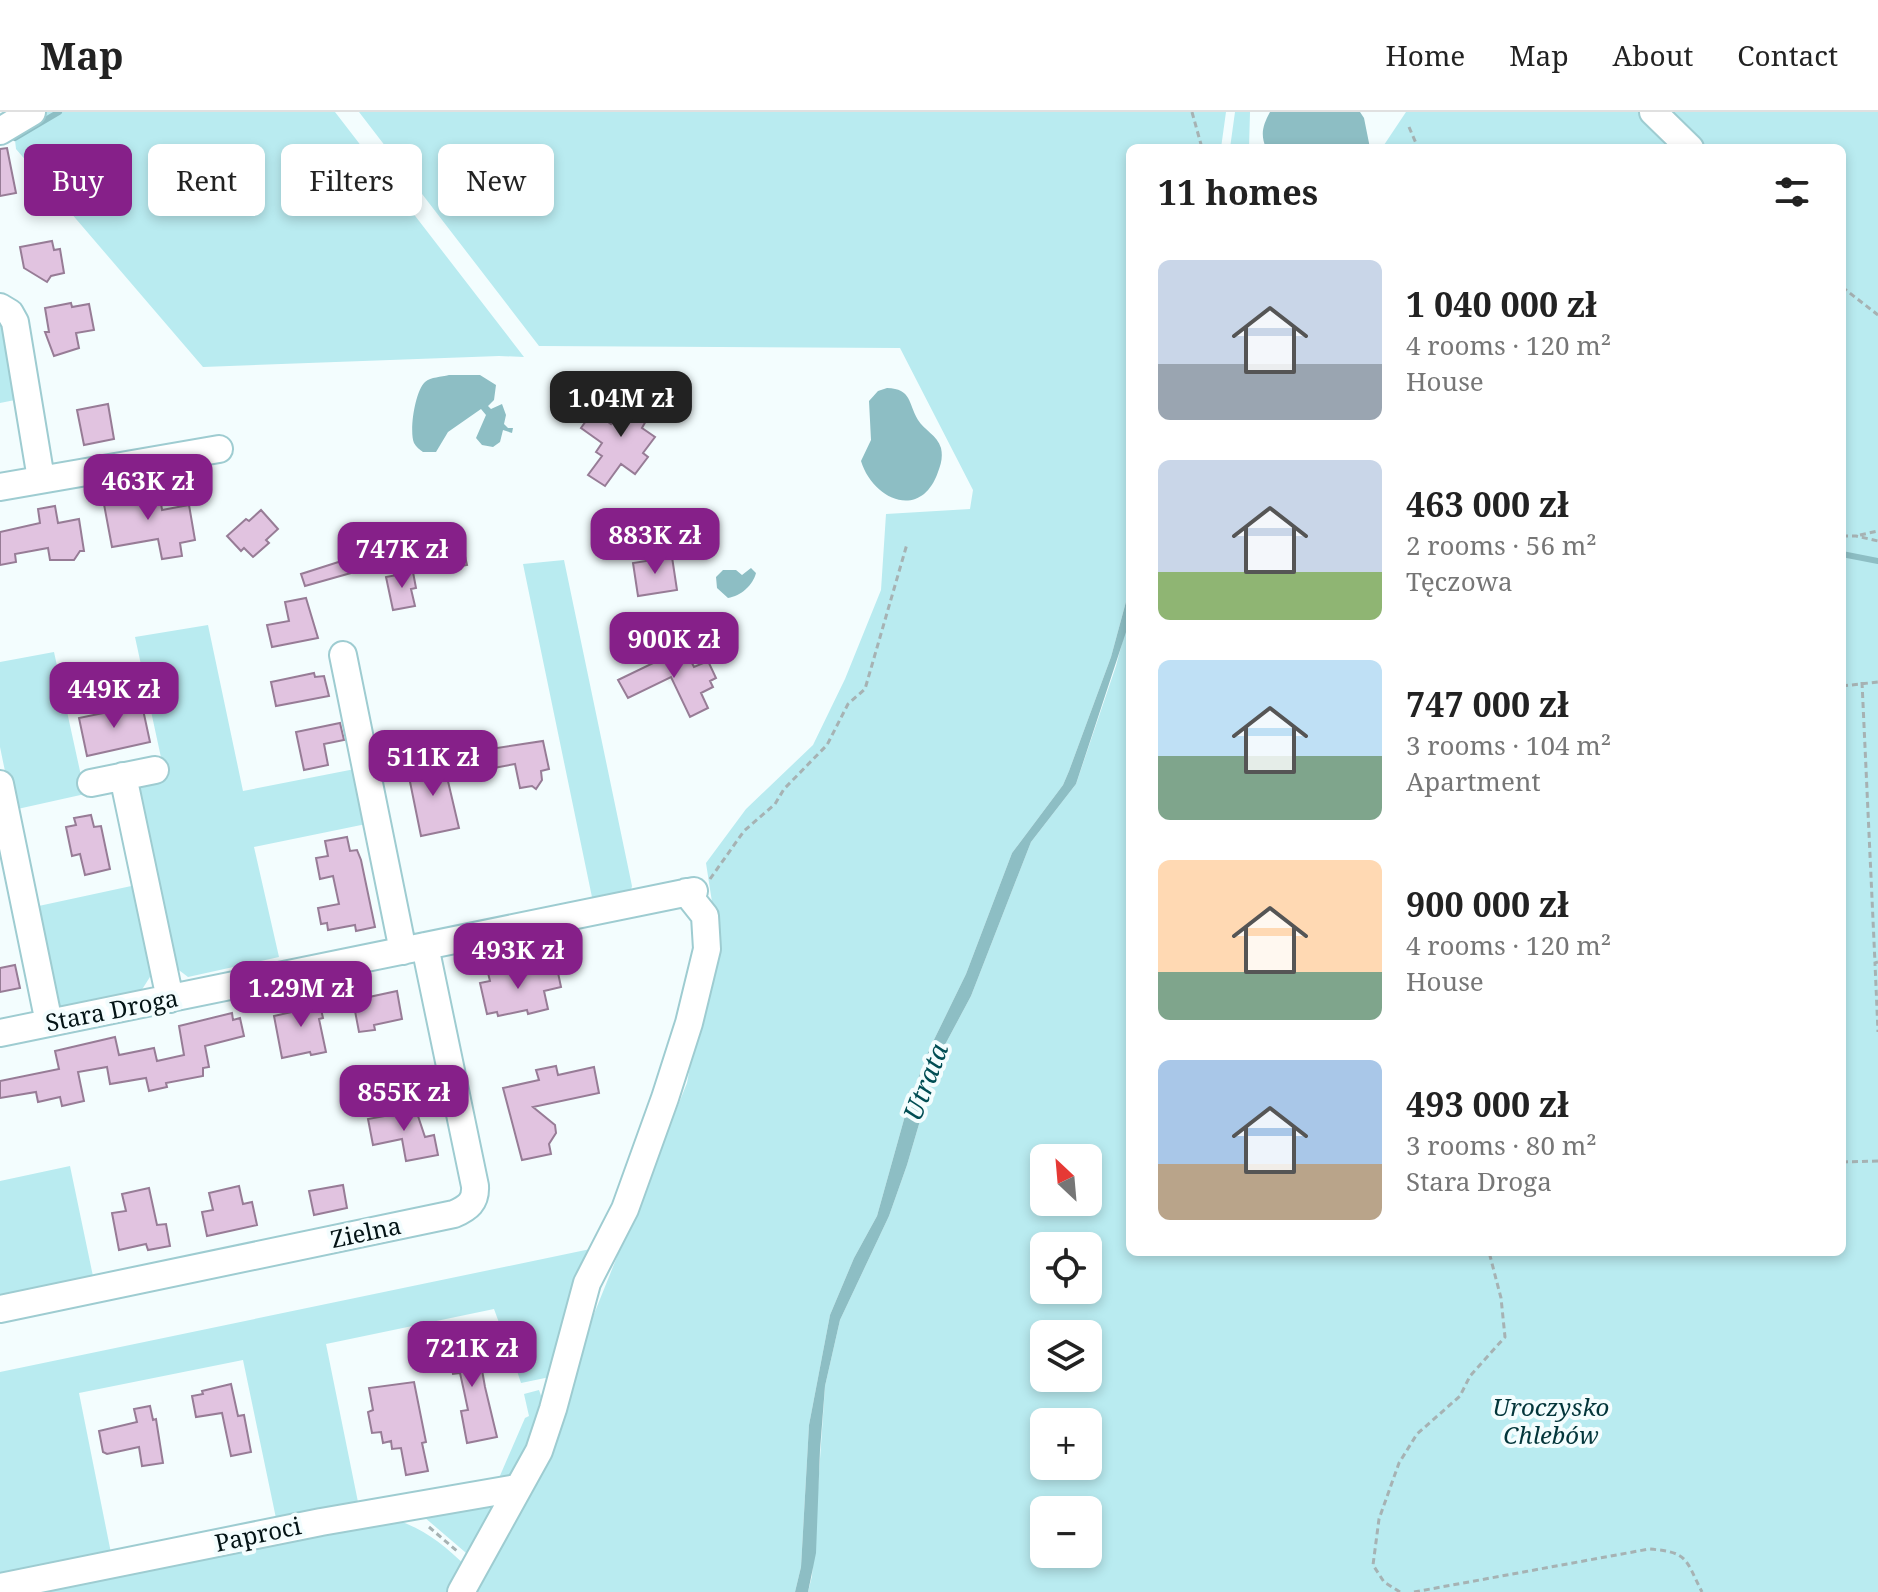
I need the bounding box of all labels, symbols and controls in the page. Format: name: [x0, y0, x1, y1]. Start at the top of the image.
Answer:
text: Map: [40, 29, 124, 81]
text: Home: [1386, 36, 1465, 74]
text: Map: [1509, 36, 1569, 74]
text: About: [1613, 36, 1693, 74]
text: Contact: [1737, 36, 1838, 74]
chip: Buy: [24, 144, 132, 216]
chip: Rent: [148, 144, 265, 216]
chip: Filters: [281, 144, 422, 216]
chip: New: [438, 144, 554, 216]
text: 11 homes: [1158, 169, 1318, 215]
icon: filters: [1770, 170, 1814, 214]
text: 1 040 000 zł: [1406, 281, 1597, 327]
icon: home: [1222, 292, 1318, 388]
text: 4 rooms · 120 m²: [1406, 327, 1611, 363]
text: House: [1406, 363, 1484, 399]
pin: 1.04M zł: [538, 371, 704, 439]
text: 1.04M zł: [568, 379, 674, 415]
pin: 463K zł: [74, 454, 222, 522]
text: 463K zł: [102, 462, 194, 498]
text: 463 000 zł: [1406, 481, 1569, 527]
icon: home: [1222, 492, 1318, 588]
pin: 883K zł: [581, 508, 729, 576]
text: 883K zł: [609, 516, 701, 552]
pin: 747K zł: [328, 522, 476, 590]
text: 2 rooms · 56 m²: [1406, 527, 1597, 563]
text: 747K zł: [356, 530, 448, 566]
text: Tęczowa: [1406, 563, 1513, 599]
pin: 900K zł: [600, 612, 748, 680]
text: 900K zł: [628, 620, 720, 656]
pin: 449K zł: [40, 662, 188, 730]
text: 449K zł: [68, 670, 160, 706]
text: 747 000 zł: [1406, 681, 1569, 727]
icon: home: [1222, 692, 1318, 788]
text: 3 rooms · 104 m²: [1406, 727, 1611, 763]
pin: 511K zł: [359, 730, 507, 798]
text: 511K zł: [387, 738, 479, 774]
text: Apartment: [1406, 763, 1541, 799]
text: 900 000 zł: [1406, 881, 1569, 927]
icon: home: [1222, 892, 1318, 988]
pin: 493K zł: [444, 923, 592, 991]
text: 4 rooms · 120 m²: [1406, 927, 1611, 963]
text: 493K zł: [472, 931, 564, 967]
pin: 1.29M zł: [218, 961, 384, 1029]
text: House: [1406, 963, 1484, 999]
text: 1.29M zł: [248, 969, 354, 1005]
street label: Stara Droga: [42, 980, 181, 1039]
water label: Utrata: [894, 1038, 956, 1125]
pin: 855K zł: [330, 1065, 478, 1133]
text: 855K zł: [358, 1073, 450, 1109]
text: 493 000 zł: [1406, 1081, 1569, 1127]
icon: home: [1222, 1092, 1318, 1188]
text: 3 rooms · 80 m²: [1406, 1127, 1597, 1163]
north arrow: [1030, 1144, 1102, 1216]
map controls: [1030, 1144, 1102, 1568]
text: Stara Droga: [1406, 1163, 1552, 1199]
street label: Zielna: [327, 1208, 404, 1255]
button: locate: [1030, 1232, 1102, 1304]
button: layers: [1030, 1320, 1102, 1392]
pin: 721K zł: [398, 1321, 546, 1389]
text: 721K zł: [426, 1329, 518, 1365]
park label: Uroczysko Chlebów: [1493, 1390, 1609, 1451]
button: +: [1030, 1408, 1102, 1480]
button: −: [1030, 1496, 1102, 1568]
street label: Paproci: [212, 1508, 304, 1559]

